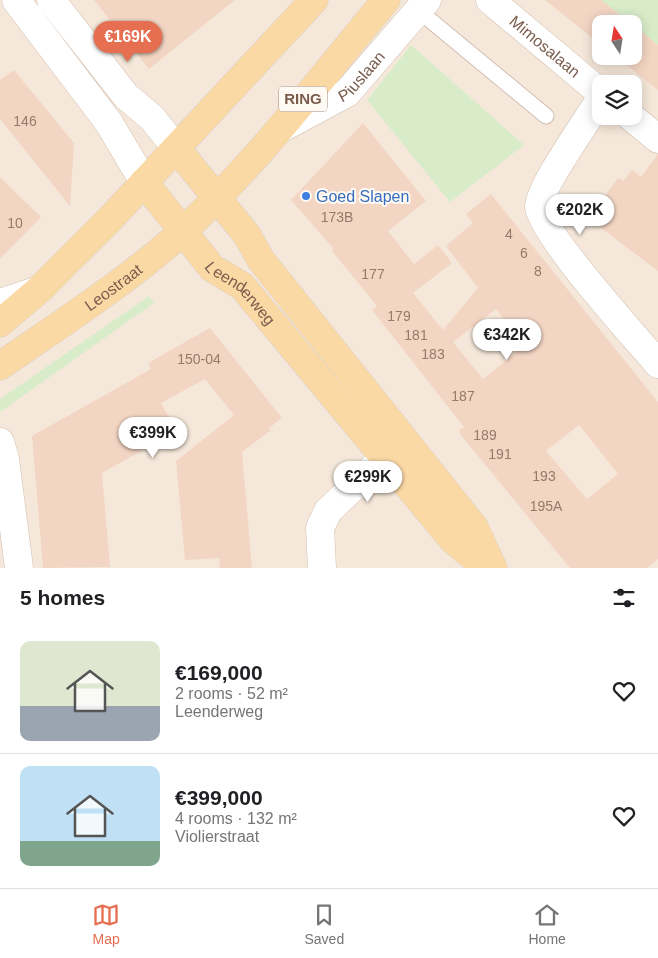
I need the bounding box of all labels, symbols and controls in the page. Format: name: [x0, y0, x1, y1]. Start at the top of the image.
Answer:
street label: Mimosalaan: [506, 12, 583, 81]
north arrow: [592, 15, 642, 65]
map controls: [592, 15, 642, 125]
pin: €169K: [93, 20, 163, 63]
text: €169K: [104, 28, 152, 45]
street label: Piuslaan: [335, 48, 388, 105]
button: layers: [592, 75, 642, 125]
road number: RING: [279, 86, 327, 112]
house number: 146: [13, 113, 37, 129]
place label: Goed Slapen: [316, 188, 409, 205]
marker: Goed Slapen: [300, 190, 312, 202]
pin: €202K: [545, 194, 615, 236]
text: €202K: [556, 201, 604, 218]
house number: 173B: [321, 209, 353, 225]
house number: 10: [7, 215, 23, 231]
house number: 4: [505, 226, 513, 242]
house number: 6: [520, 245, 528, 261]
street label: Leenderweg: [201, 259, 278, 328]
street label: Leostraat: [82, 260, 146, 314]
house number: 8: [534, 263, 542, 279]
house number: 177: [361, 266, 385, 282]
house number: 179: [387, 308, 411, 324]
pin: €342K: [472, 318, 542, 361]
text: €342K: [483, 326, 531, 343]
house number: 181: [404, 327, 428, 343]
house number: 183: [421, 346, 445, 362]
house number: 150-04: [177, 351, 221, 367]
house number: 187: [451, 388, 475, 404]
pin: €399K: [118, 416, 188, 459]
text: €399K: [129, 424, 177, 441]
house number: 189: [473, 427, 497, 443]
house number: 191: [488, 446, 512, 462]
pin: €299K: [333, 460, 403, 503]
text: €299K: [344, 468, 392, 485]
house number: 193: [532, 468, 556, 484]
house number: 195A: [530, 498, 563, 514]
icon: filters: [610, 584, 638, 612]
text: 5 homes: [20, 586, 105, 609]
icon: home: [60, 661, 120, 721]
text: €169,000: [175, 661, 263, 684]
icon: heart: [610, 677, 638, 705]
text: 2 rooms · 52 m²: [175, 685, 288, 702]
text: Leenderweg: [175, 703, 263, 720]
icon: home: [60, 786, 120, 846]
text: €399,000: [175, 786, 263, 809]
icon: heart: [610, 802, 638, 830]
text: 4 rooms · 132 m²: [175, 810, 297, 827]
text: Violierstraat: [175, 828, 259, 845]
tab: Map: [92, 901, 120, 947]
tab: Saved: [304, 901, 344, 947]
tab: Home: [528, 901, 566, 947]

